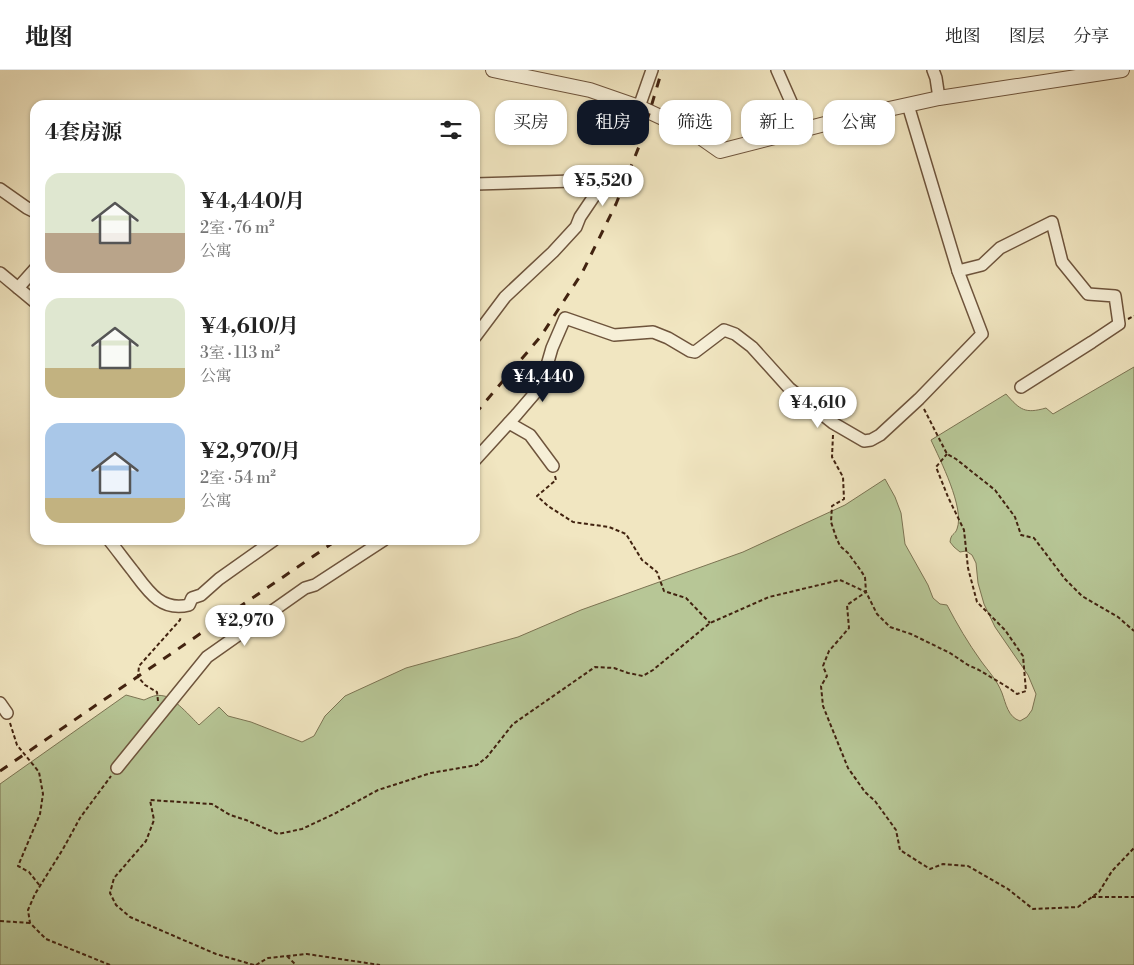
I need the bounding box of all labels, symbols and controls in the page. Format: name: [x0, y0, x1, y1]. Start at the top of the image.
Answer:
text: 地图: [25, 23, 73, 53]
text: 地图: [945, 25, 981, 48]
text: 图层: [1009, 25, 1045, 48]
text: 分享: [1073, 25, 1109, 48]
chip: 买房: [495, 100, 567, 145]
chip: 租房: [577, 100, 649, 145]
chip: 筛选: [659, 100, 731, 145]
chip: 新上: [741, 100, 813, 145]
chip: 公寓: [823, 100, 895, 145]
icon: filters: [437, 116, 465, 144]
text: 4套房源: [45, 120, 122, 146]
pin: ¥5,520: [562, 164, 644, 207]
text: ¥5,520: [574, 171, 632, 191]
text: ¥4,440/月: [200, 189, 305, 215]
icon: home: [85, 193, 145, 253]
text: 2室 · 76 m²: [200, 218, 275, 238]
text: 公寓: [200, 241, 232, 261]
text: ¥4,610/月: [200, 314, 299, 340]
icon: home: [85, 318, 145, 378]
text: 3室 · 113 m²: [200, 343, 280, 363]
pin: ¥4,440: [502, 360, 584, 403]
text: 公寓: [200, 366, 232, 386]
text: ¥4,440: [512, 367, 574, 387]
pin: ¥4,610: [777, 386, 859, 429]
text: ¥4,610: [790, 393, 846, 413]
text: ¥2,970/月: [200, 439, 301, 465]
icon: home: [85, 443, 145, 503]
text: 2室 · 54 m²: [200, 468, 276, 488]
text: 公寓: [200, 491, 232, 511]
pin: ¥2,970: [204, 604, 286, 647]
text: ¥2,970: [216, 611, 274, 631]

